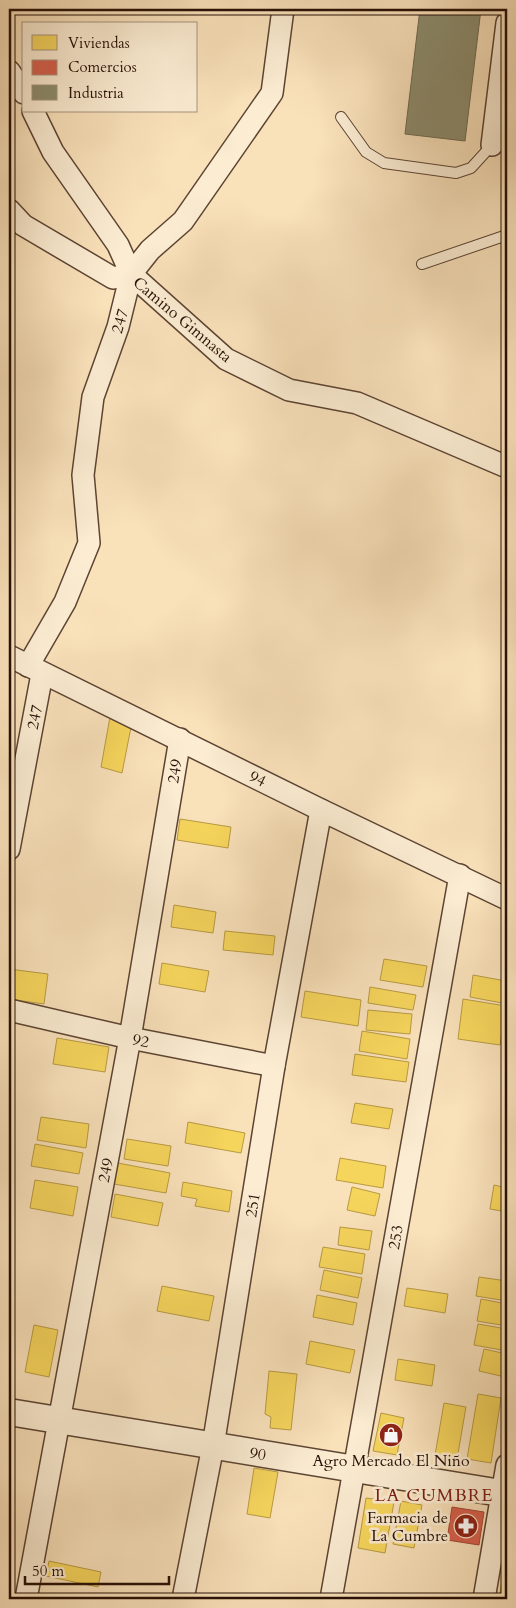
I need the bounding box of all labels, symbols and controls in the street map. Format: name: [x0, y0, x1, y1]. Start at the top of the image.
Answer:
legend: [22, 22, 198, 112]
text: Viviendas: [68, 33, 130, 53]
text: Comercios: [68, 57, 137, 77]
text: Industria: [68, 83, 124, 103]
street label: Camino Gimnasta: [128, 272, 237, 368]
street label: 247: [106, 306, 134, 336]
street label: 247: [22, 703, 48, 731]
street label: 249: [162, 757, 188, 785]
street label: 94: [245, 765, 270, 792]
street label: 92: [131, 1029, 151, 1053]
street label: 249: [93, 1156, 119, 1184]
street label: 251: [240, 1191, 266, 1219]
street label: 253: [383, 1223, 409, 1251]
shop icon: Agro Mercado El Niño: [378, 1422, 404, 1448]
street label: 90: [248, 1442, 268, 1466]
place label: Agro Mercado El Niño: [312, 1450, 470, 1472]
district label: LA CUMBRE: [375, 1483, 493, 1508]
place label: Farmacia de La Cumbre: [367, 1507, 448, 1547]
pharmacy icon: Farmacia de La Cumbre: [453, 1513, 479, 1539]
scale bar: [25, 1553, 169, 1585]
text: 50 m: [32, 1561, 64, 1581]

